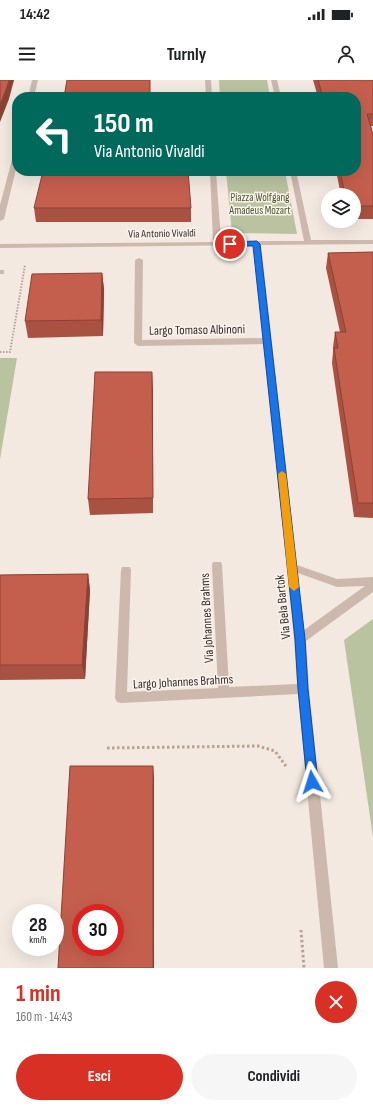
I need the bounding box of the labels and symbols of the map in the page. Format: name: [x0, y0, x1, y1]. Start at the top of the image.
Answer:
park label: Piazza Wolfgang Amadeus Mozart: [228, 191, 291, 217]
street label: Via Antonio Vivaldi: [128, 226, 196, 241]
pin: [213, 227, 247, 261]
street label: Largo Tomaso Albinoni: [149, 321, 245, 339]
street label: Via Johannes Brahms: [197, 572, 217, 663]
street label: Via Bela Bartok: [272, 574, 294, 640]
street label: Largo Johannes Brahms: [132, 671, 234, 693]
position arrow: [291, 761, 333, 803]
speed limit sign: 30: [72, 904, 124, 956]

